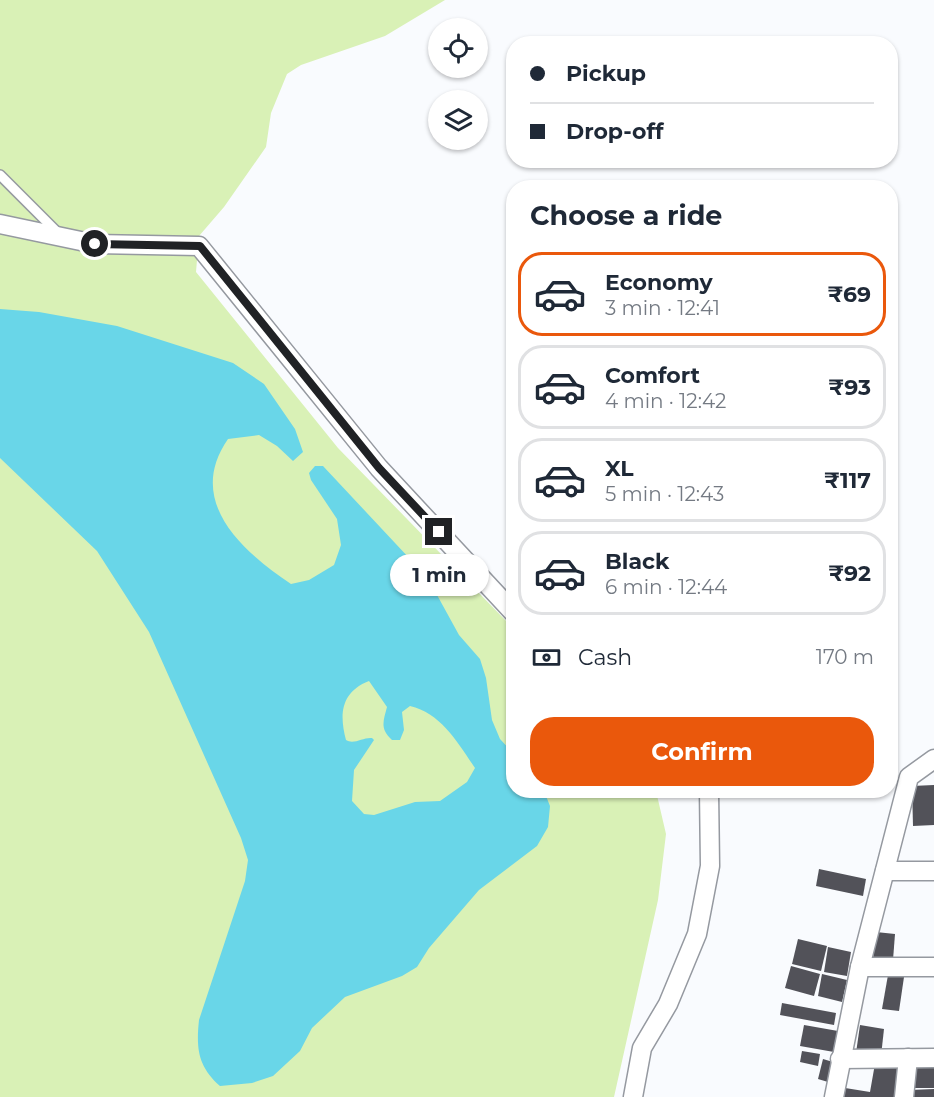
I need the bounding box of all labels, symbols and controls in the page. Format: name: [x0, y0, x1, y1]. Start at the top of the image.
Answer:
map controls: [428, 18, 488, 150]
button: locate: [428, 18, 488, 78]
text: Pickup: [566, 60, 646, 87]
button: layers: [428, 90, 488, 150]
text: Drop-off: [566, 118, 664, 145]
text: Choose a ride: [530, 199, 722, 232]
route start: [81, 230, 108, 257]
icon: car: [533, 267, 587, 321]
text: Economy: [605, 269, 713, 296]
text: ₹69: [827, 281, 871, 308]
text: 3 min · 12:41: [605, 296, 720, 320]
icon: car: [533, 360, 587, 414]
text: Comfort: [605, 362, 700, 389]
text: ₹93: [828, 374, 871, 401]
text: 4 min · 12:42: [605, 389, 726, 413]
icon: car: [533, 453, 587, 507]
text: XL: [605, 455, 634, 482]
text: ₹117: [824, 467, 871, 494]
text: 5 min · 12:43: [605, 482, 724, 506]
route end: [425, 518, 452, 545]
icon: car: [533, 546, 587, 600]
text: Black: [605, 548, 669, 575]
callout: 1 min: [390, 553, 488, 595]
text: ₹92: [828, 560, 871, 587]
text: 1 min: [412, 563, 467, 587]
text: 6 min · 12:44: [605, 575, 727, 599]
icon: cash: [530, 641, 563, 674]
text: Cash: [578, 644, 632, 671]
text: 170 m: [816, 645, 874, 669]
button: Confirm: [530, 717, 874, 786]

